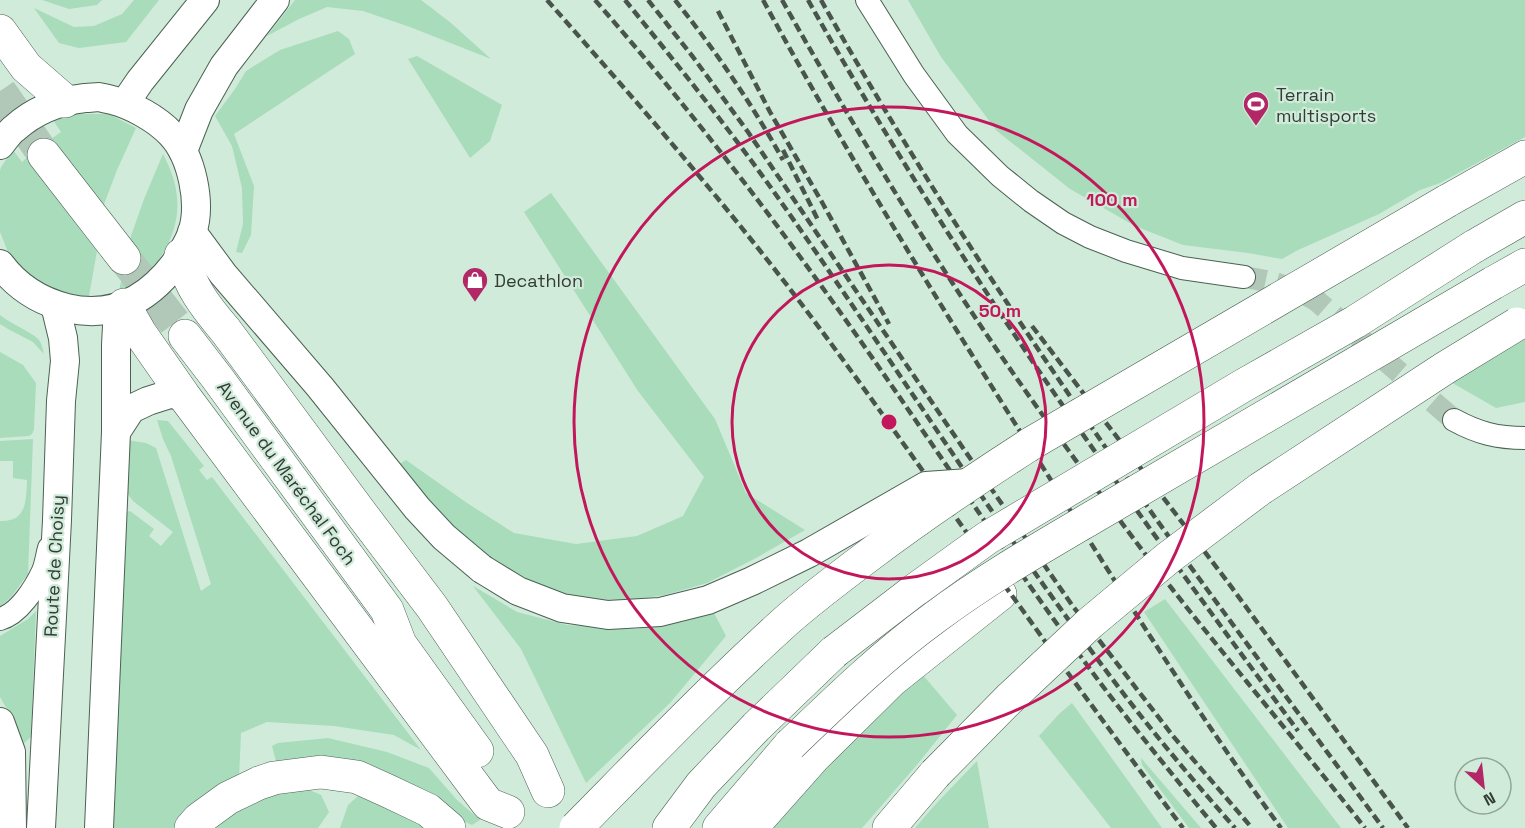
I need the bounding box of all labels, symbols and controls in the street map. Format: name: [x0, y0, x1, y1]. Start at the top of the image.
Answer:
place label: Terrain multisports: [1276, 83, 1376, 127]
sports icon: Terrain multisports: [1241, 89, 1271, 127]
text: 100 m: [1086, 188, 1138, 211]
shop icon: Decathlon: [460, 265, 490, 303]
place label: Decathlon: [494, 269, 583, 292]
text: 50 m: [979, 299, 1021, 322]
street label: Avenue du Maréchal Foch: [212, 376, 362, 570]
centre of rings: [879, 412, 899, 432]
street label: Route de Choisy: [39, 494, 69, 638]
north arrow: [1453, 756, 1513, 816]
text: N: [1480, 787, 1499, 811]

